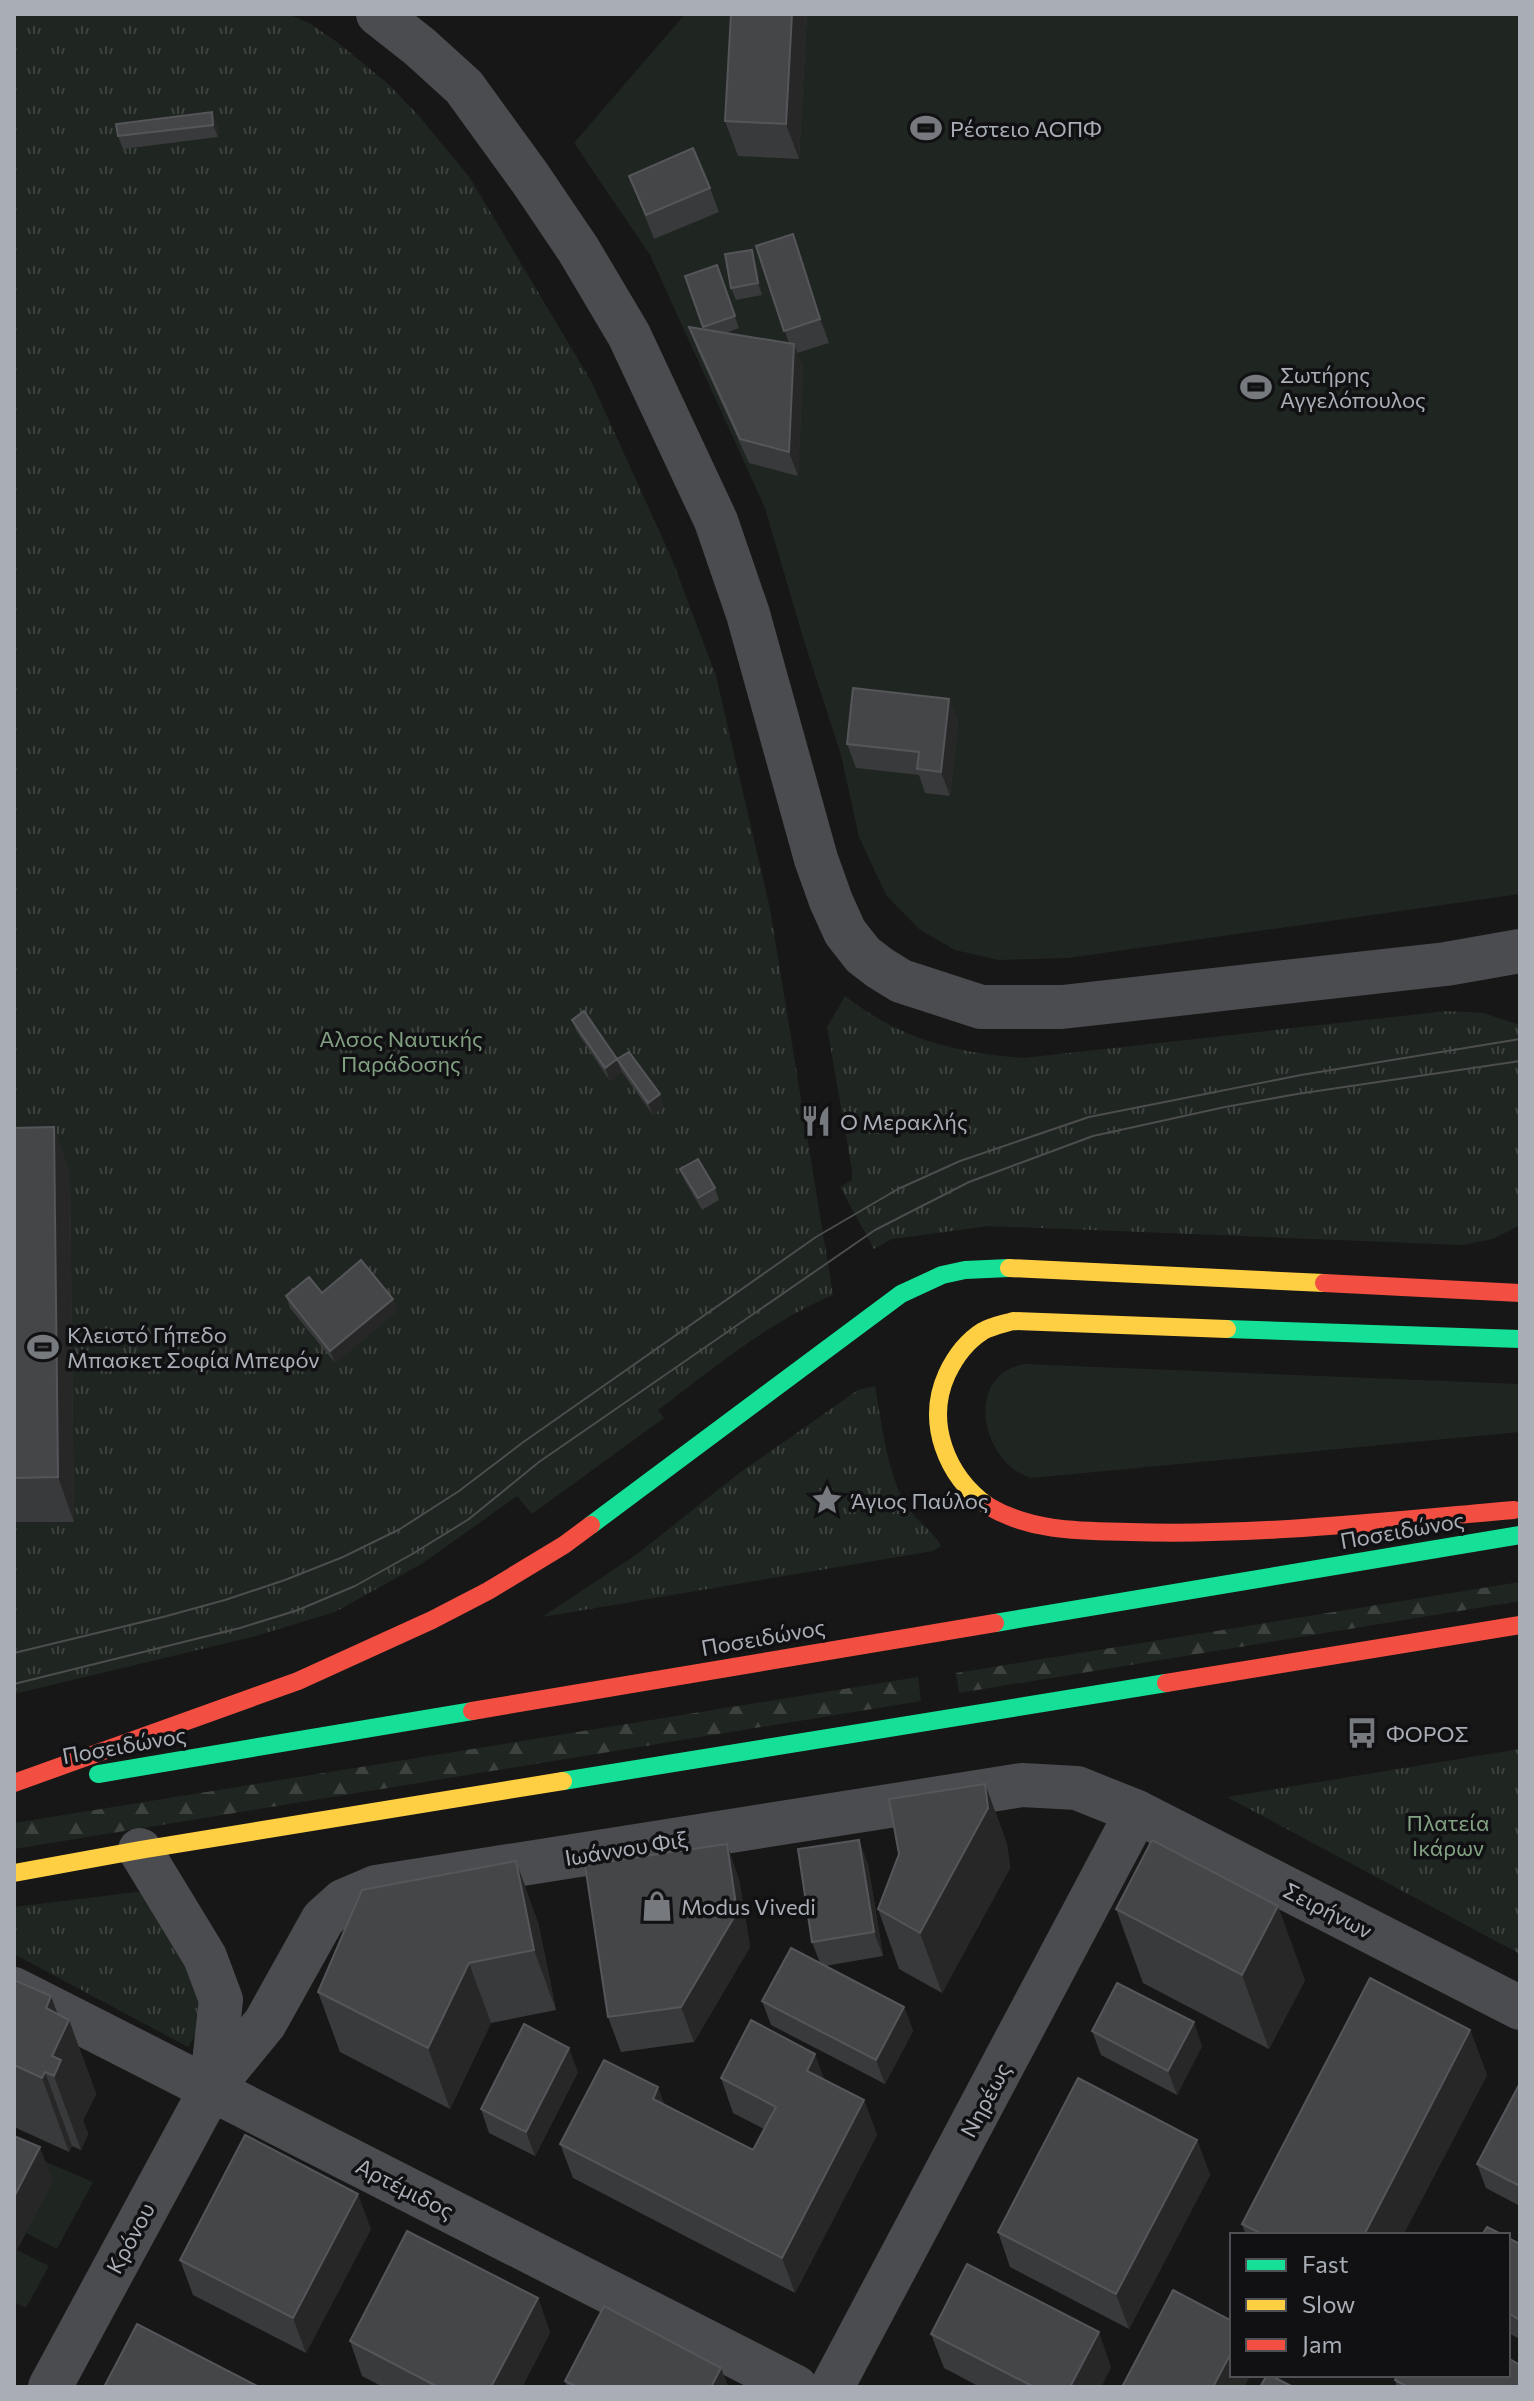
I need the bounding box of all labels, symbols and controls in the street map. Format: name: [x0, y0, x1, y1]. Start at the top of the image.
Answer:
sports icon: Ρέστειο ΑΟΠΦ: [909, 111, 943, 145]
place label: Ρέστειο ΑΟΠΦ: [950, 115, 1102, 142]
place label: Σωτήρης Αγγελόπουλος: [1280, 361, 1426, 413]
sports icon: Σωτήρης Αγγελόπουλος: [1239, 370, 1273, 404]
park label: Αλσος Ναυτικής Παράδοσης: [319, 1025, 483, 1077]
restaurant icon: Ο Μερακλής: [799, 1104, 833, 1138]
place label: Ο Μερακλής: [840, 1108, 968, 1135]
place label: Κλειστό Γήπεδο Μπασκετ Σοφία Μπεφόν: [67, 1321, 319, 1373]
sports icon: Κλειστό Γήπεδο Μπασκετ Σοφία Μπεφόν: [26, 1330, 60, 1364]
place icon: Άγιος Παύλος: [810, 1483, 844, 1517]
place label: Άγιος Παύλος: [850, 1487, 989, 1514]
street label: Ποσειδώνος: [1338, 1506, 1466, 1554]
street label: Ποσειδώνος: [699, 1613, 827, 1661]
bus stop icon: ΦΟΡΟΣ: [1345, 1716, 1379, 1750]
place label: ΦΟΡΟΣ: [1386, 1720, 1469, 1747]
street label: Ποσειδώνος: [60, 1721, 188, 1769]
park label: Πλατεία Ικάρων: [1407, 1809, 1489, 1861]
street label: Ιωάννου Φιξ: [563, 1825, 689, 1871]
street label: Σειρήνων: [1279, 1876, 1377, 1944]
shop icon: Modus Vivedi: [640, 1889, 674, 1923]
place label: Modus Vivedi: [681, 1893, 816, 1920]
street label: Νηρέως: [954, 2058, 1016, 2142]
street label: Αρτέμιδος: [352, 2152, 458, 2224]
street label: Κρόνου: [100, 2198, 160, 2278]
legend: [1230, 2233, 1510, 2377]
text: Fast: [1302, 2249, 1349, 2278]
text: Slow: [1302, 2289, 1355, 2318]
text: Jam: [1302, 2329, 1342, 2358]

